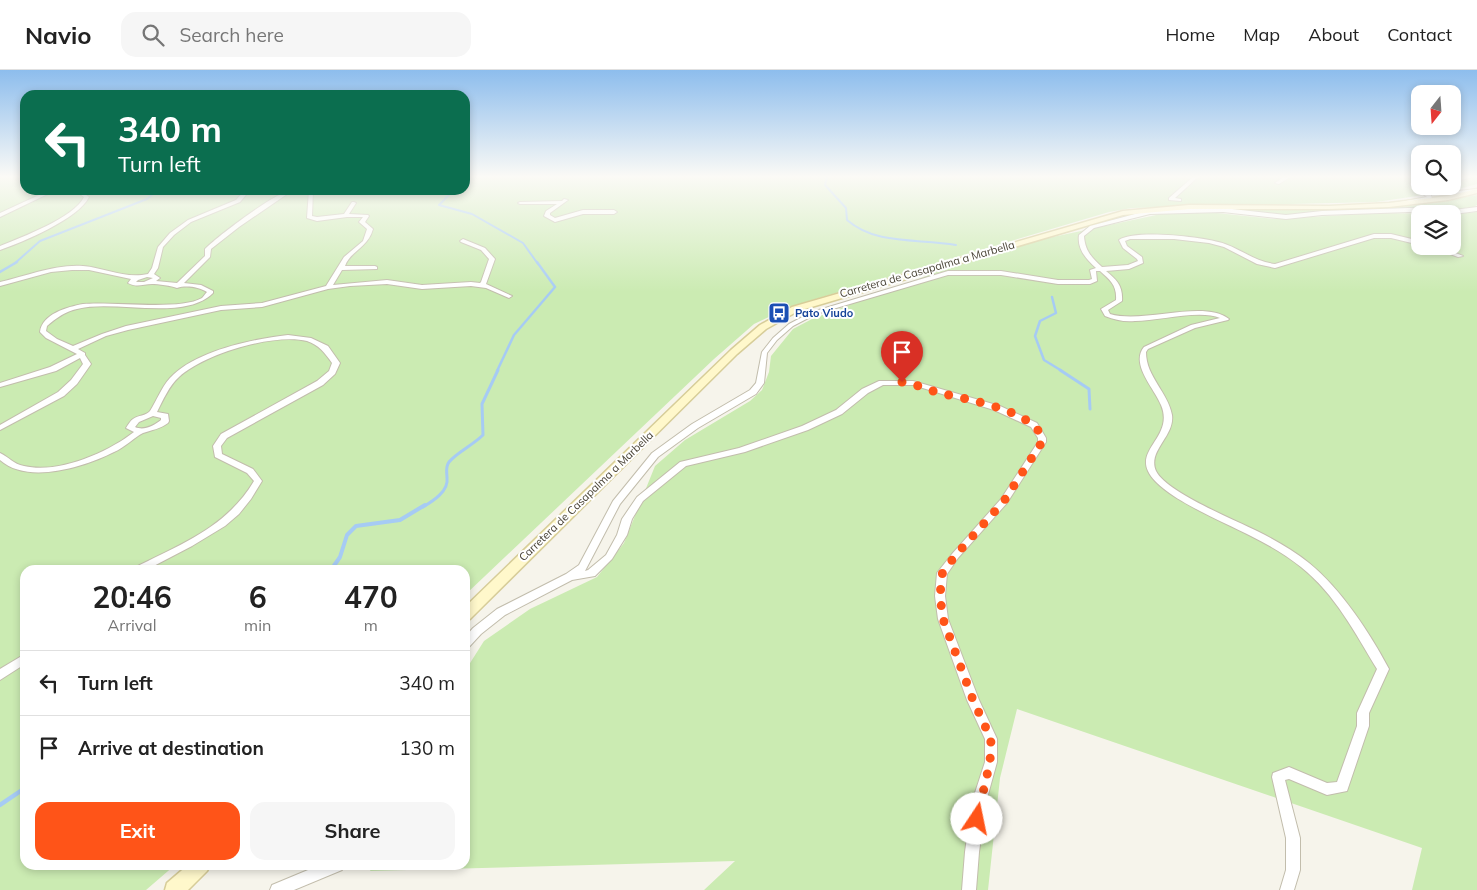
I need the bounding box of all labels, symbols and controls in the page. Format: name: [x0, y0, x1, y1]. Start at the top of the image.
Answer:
search box: [121, 12, 471, 57]
text: Navio: [25, 20, 91, 50]
icon: search: [139, 21, 167, 49]
text: Search here: [179, 23, 284, 47]
text: Home: [1165, 23, 1215, 46]
text: Map: [1243, 23, 1280, 46]
text: About: [1308, 23, 1359, 46]
text: Contact: [1387, 23, 1452, 46]
north arrow: [1411, 85, 1461, 135]
map controls: [1411, 85, 1461, 255]
text: 340 m: [118, 107, 222, 151]
icon: left: [35, 110, 100, 175]
button: search: [1411, 145, 1461, 195]
text: Turn left: [118, 150, 201, 178]
button: layers: [1411, 205, 1461, 255]
street label: Carretera de Casapalma a Marbella: [838, 237, 1016, 301]
bus stop icon: Pato Viudo: [767, 301, 791, 325]
place label: Pato Viudo: [795, 306, 854, 320]
pin: [881, 331, 923, 382]
icon: arrive: [888, 338, 916, 366]
street label: Carretera de Casapalma a Marbella: [516, 428, 656, 564]
text: 20:46: [92, 578, 172, 616]
text: 6: [249, 578, 267, 616]
text: 470: [344, 578, 398, 616]
text: Arrival: [108, 615, 157, 635]
text: min: [244, 615, 271, 635]
text: m: [364, 615, 378, 635]
icon: left: [35, 669, 63, 697]
text: Turn left: [78, 671, 153, 695]
text: 340 m: [399, 671, 455, 695]
icon: arrive: [35, 734, 63, 762]
text: Arrive at destination: [78, 736, 264, 760]
text: 130 m: [399, 736, 455, 760]
position arrow: [950, 792, 1002, 844]
button: Exit: [35, 802, 240, 860]
button: Share: [250, 802, 455, 860]

